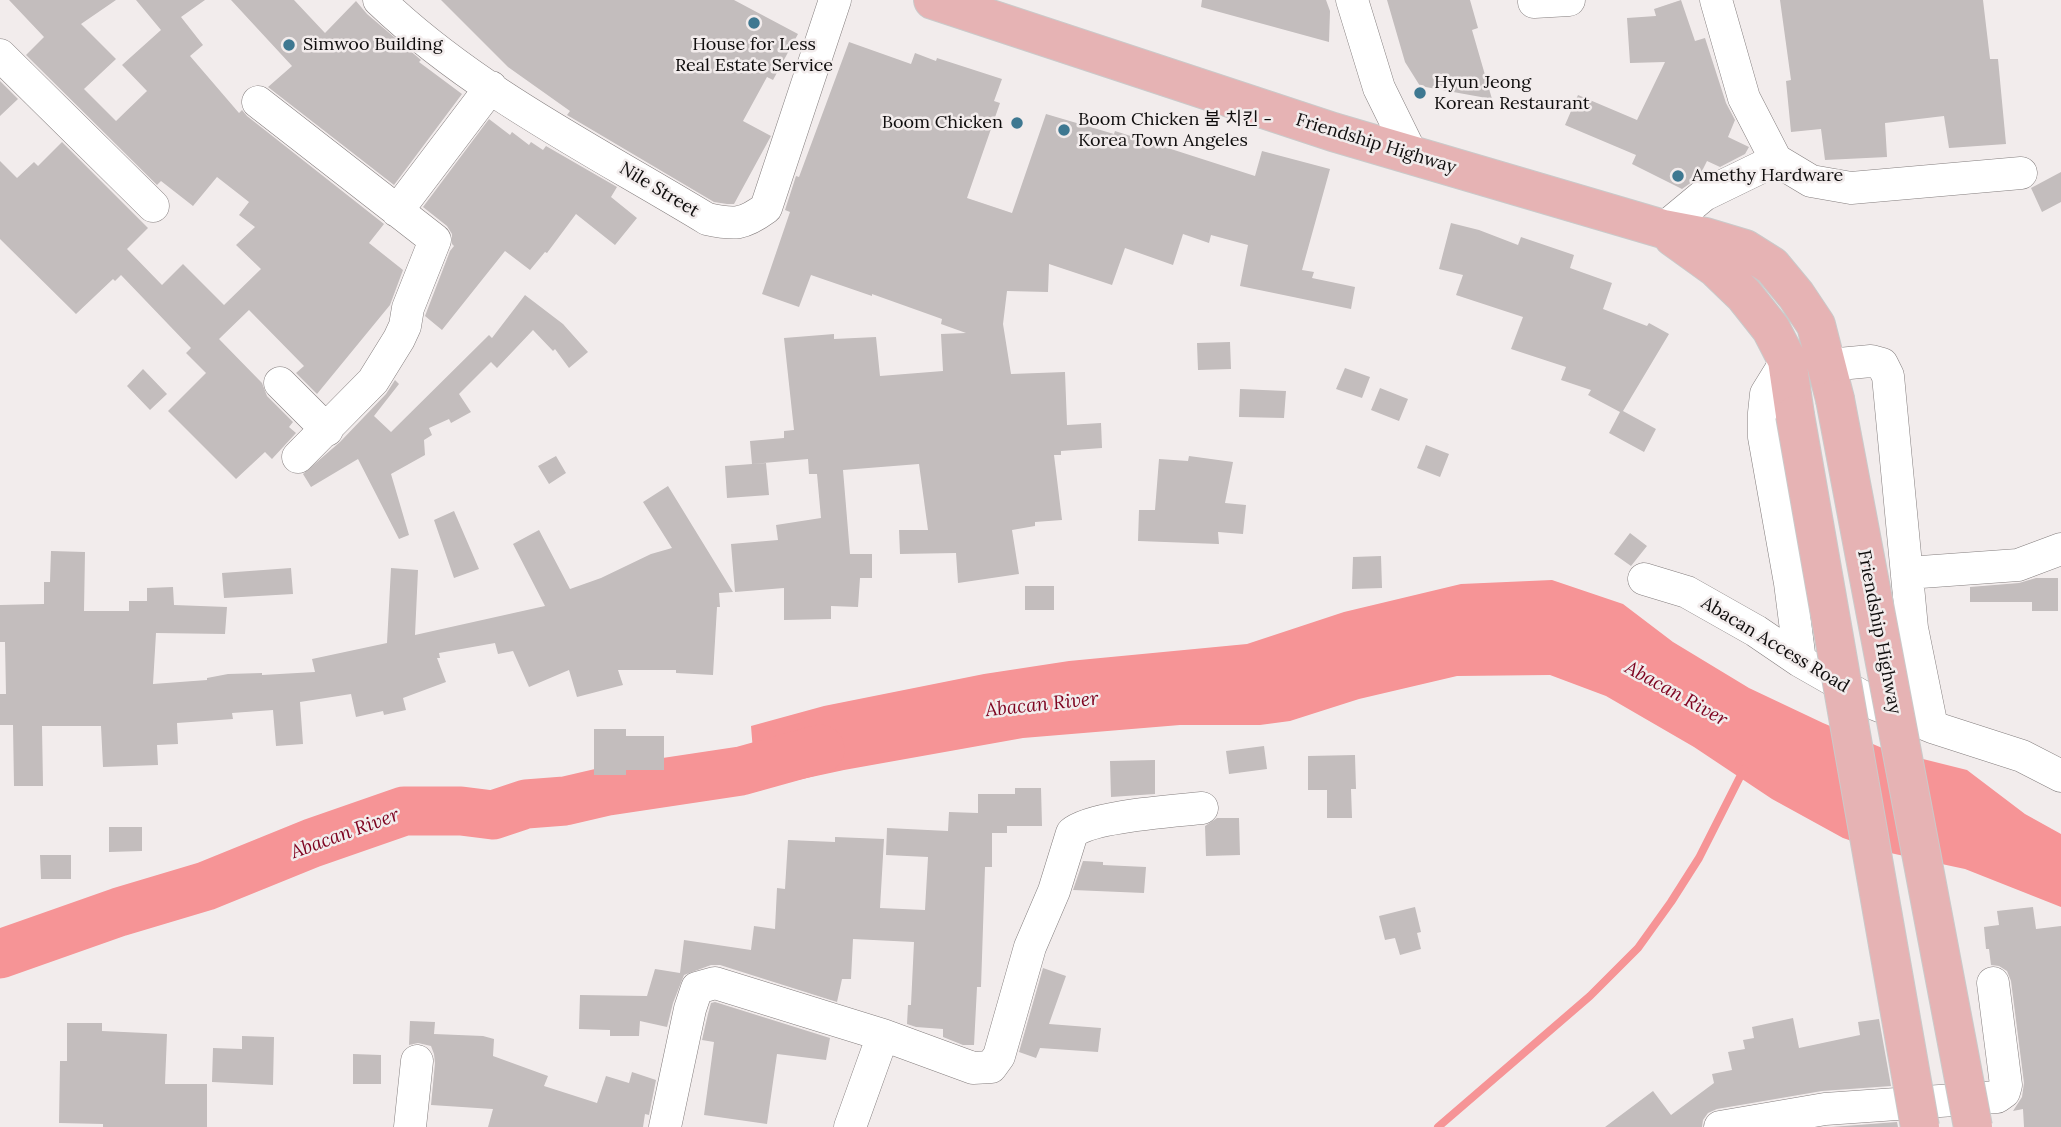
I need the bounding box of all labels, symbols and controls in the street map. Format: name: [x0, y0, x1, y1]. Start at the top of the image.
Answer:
marker: House for Less Real Estate Service: [746, 15, 762, 31]
place label: Simwoo Building: [303, 34, 443, 56]
place label: House for Less Real Estate Service: [675, 34, 833, 76]
marker: Simwoo Building: [281, 37, 297, 53]
place label: Hyun Jeong Korean Restaurant: [1434, 72, 1590, 114]
marker: Hyun Jeong Korean Restaurant: [1412, 85, 1428, 101]
place label: Boom Chicken 붐 치킨 - Korea Town Angeles: [1078, 109, 1272, 152]
street label: Friendship Highway: [1293, 109, 1459, 179]
place label: Boom Chicken: [882, 112, 1003, 134]
marker: Boom Chicken: [1009, 115, 1025, 131]
marker: Boom Chicken 붐 치킨 - Korea Town Angeles: [1056, 122, 1072, 138]
street label: Nile Street: [615, 158, 703, 222]
place label: Amethy Hardware: [1692, 165, 1843, 187]
marker: Amethy Hardware: [1670, 168, 1686, 184]
street label: Friendship Highway: [1853, 548, 1905, 716]
street label: Abacan Access Road: [1697, 592, 1853, 698]
water label: Abacan River: [1621, 656, 1731, 732]
water label: Abacan River: [984, 688, 1100, 722]
water label: Abacan River: [288, 804, 402, 864]

